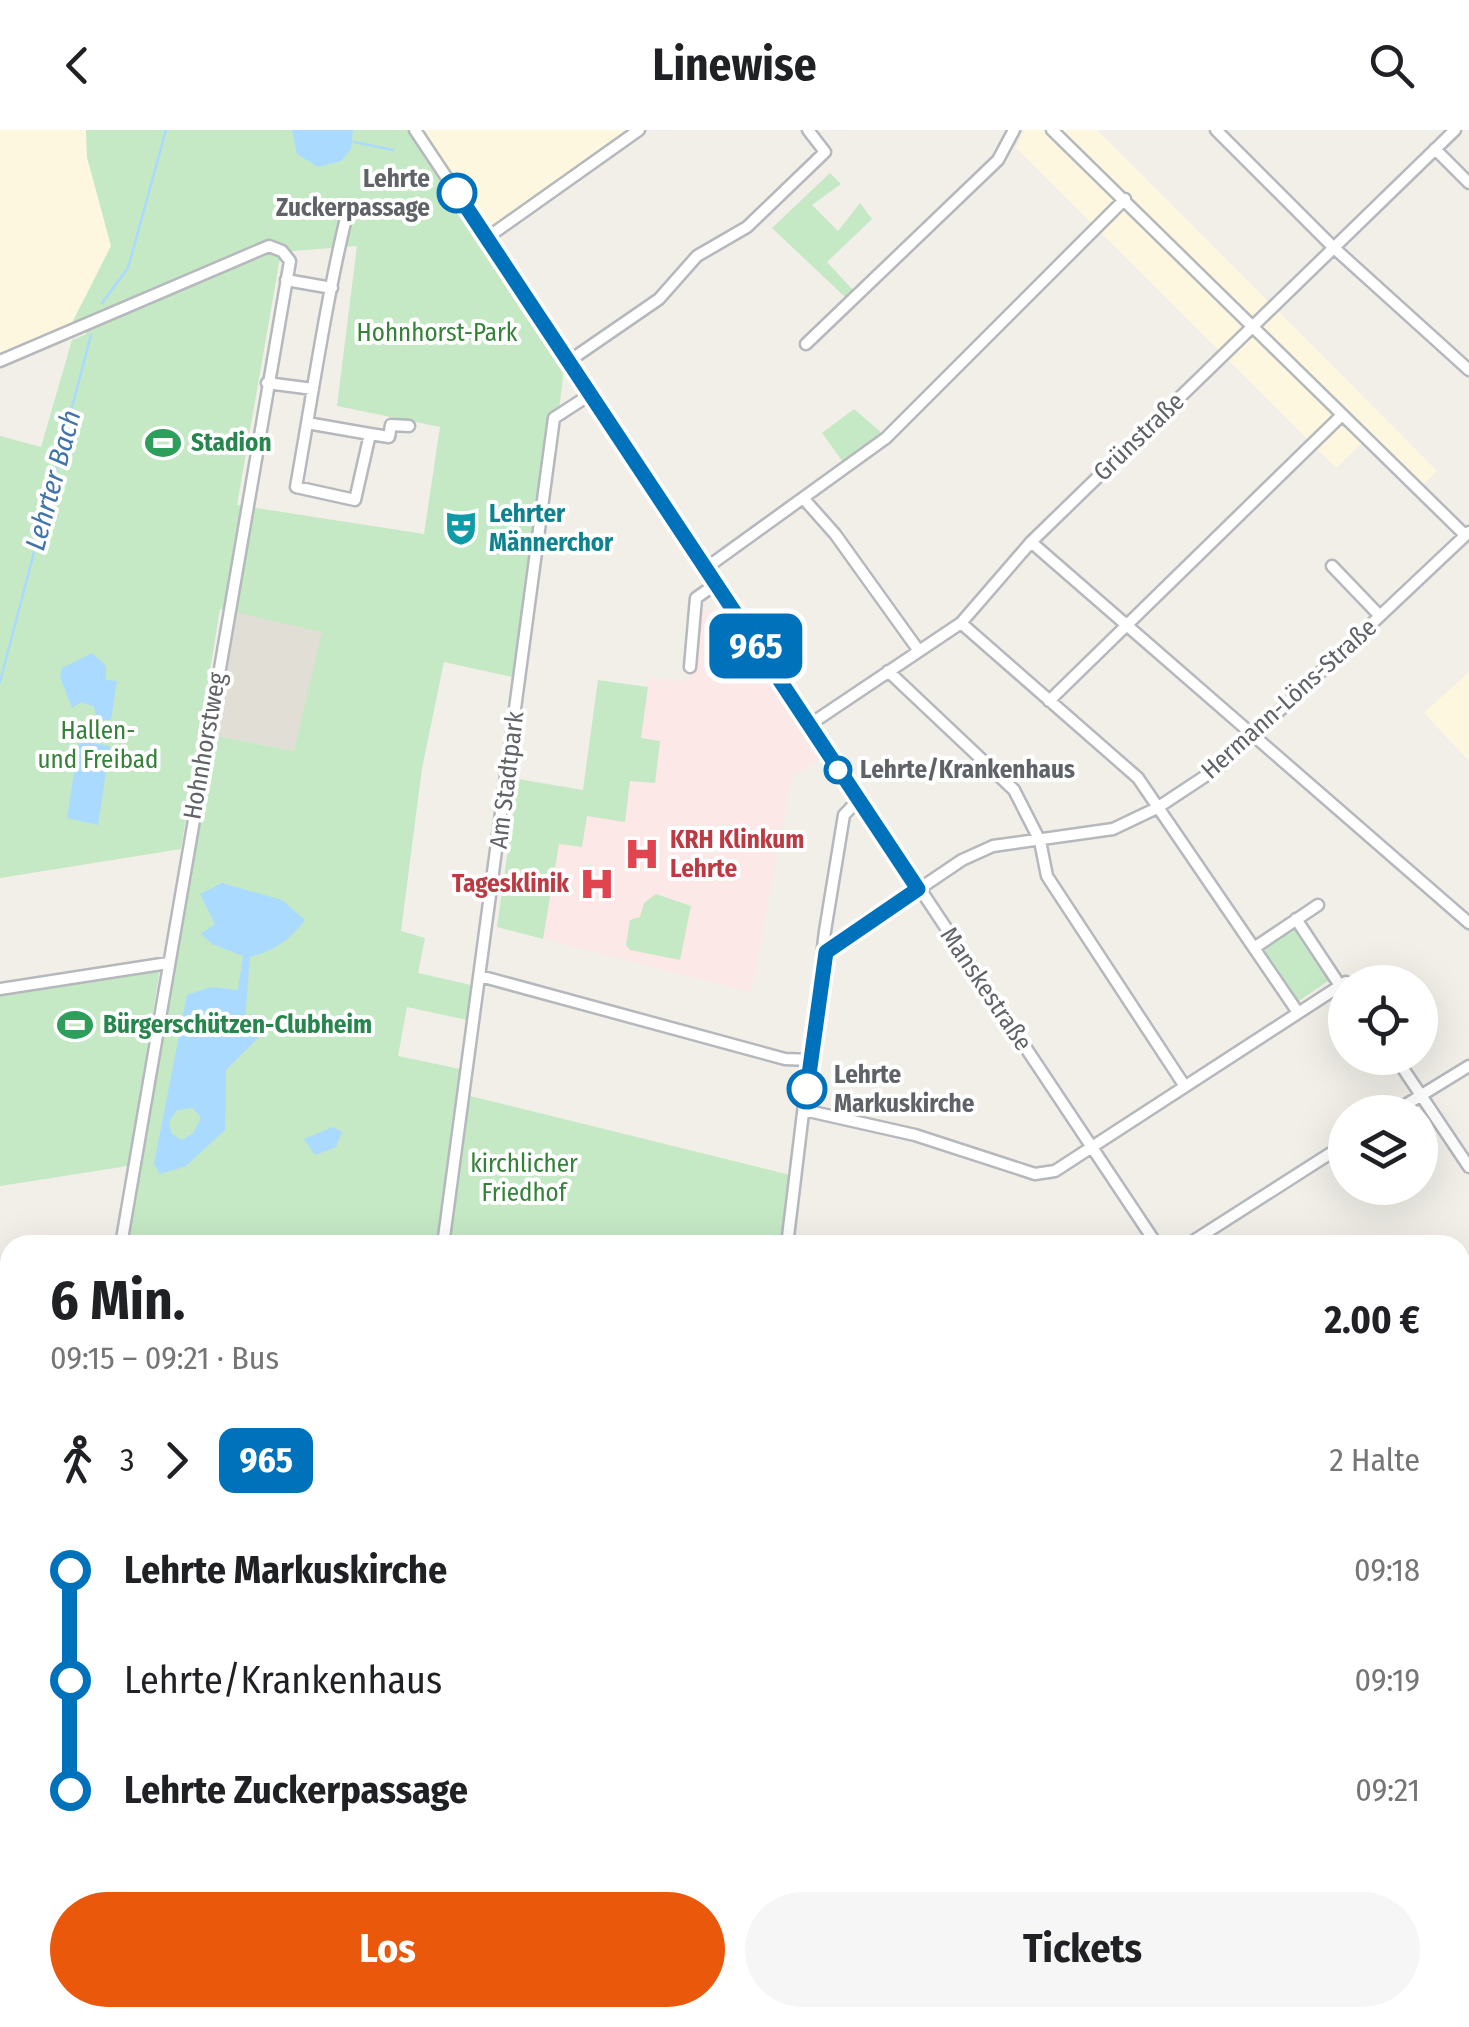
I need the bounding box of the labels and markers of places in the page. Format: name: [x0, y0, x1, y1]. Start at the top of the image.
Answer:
place label: Lehrte Zuckerpassage: [276, 164, 430, 223]
marker: Lehrte Zuckerpassage: [438, 174, 476, 212]
sports icon: Stadion: [144, 424, 182, 462]
place label: Stadion: [191, 428, 272, 458]
place label: Lehrter Männerchor: [489, 499, 614, 558]
theatre icon: Lehrter Männerchor: [442, 509, 480, 547]
place label: Lehrte/Krankenhaus: [860, 755, 1075, 785]
marker: Lehrte/Krankenhaus: [825, 757, 851, 783]
place label: KRH Klinkum Lehrte: [670, 825, 804, 884]
hospital icon: KRH Klinkum Lehrte: [623, 835, 661, 873]
hospital icon: Tagesklinik: [578, 865, 616, 903]
place label: Tagesklinik: [452, 869, 569, 899]
sports icon: Bürgerschützen-Clubheim: [56, 1006, 94, 1044]
place label: Bürgerschützen-Clubheim: [103, 1010, 372, 1040]
place label: Lehrte Markuskirche: [834, 1060, 975, 1119]
marker: Lehrte Markuskirche: [788, 1070, 826, 1108]

